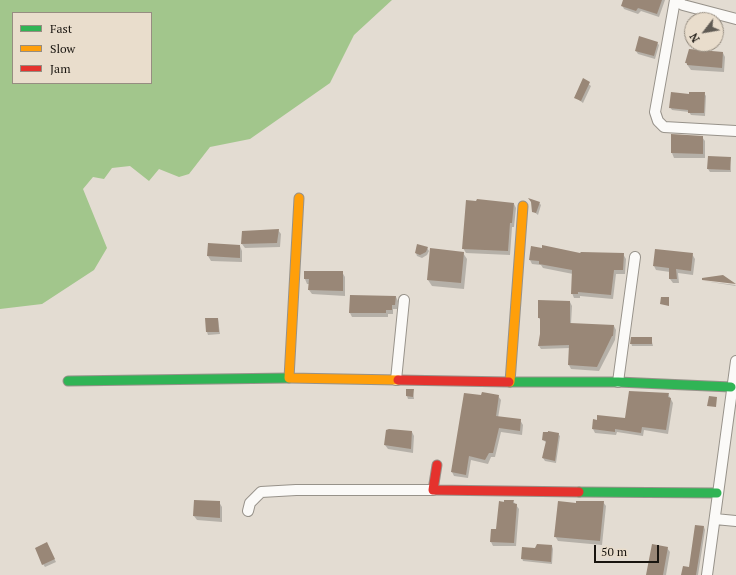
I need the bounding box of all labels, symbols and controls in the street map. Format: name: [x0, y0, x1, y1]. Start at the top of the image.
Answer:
legend: [12, 12, 152, 84]
north arrow: [684, 12, 724, 52]
text: Fast: [50, 21, 72, 36]
text: N: [686, 30, 703, 45]
text: Slow: [50, 41, 75, 56]
text: Jam: [50, 61, 71, 76]
scale bar: [596, 537, 661, 563]
text: 50 m: [601, 544, 627, 559]

